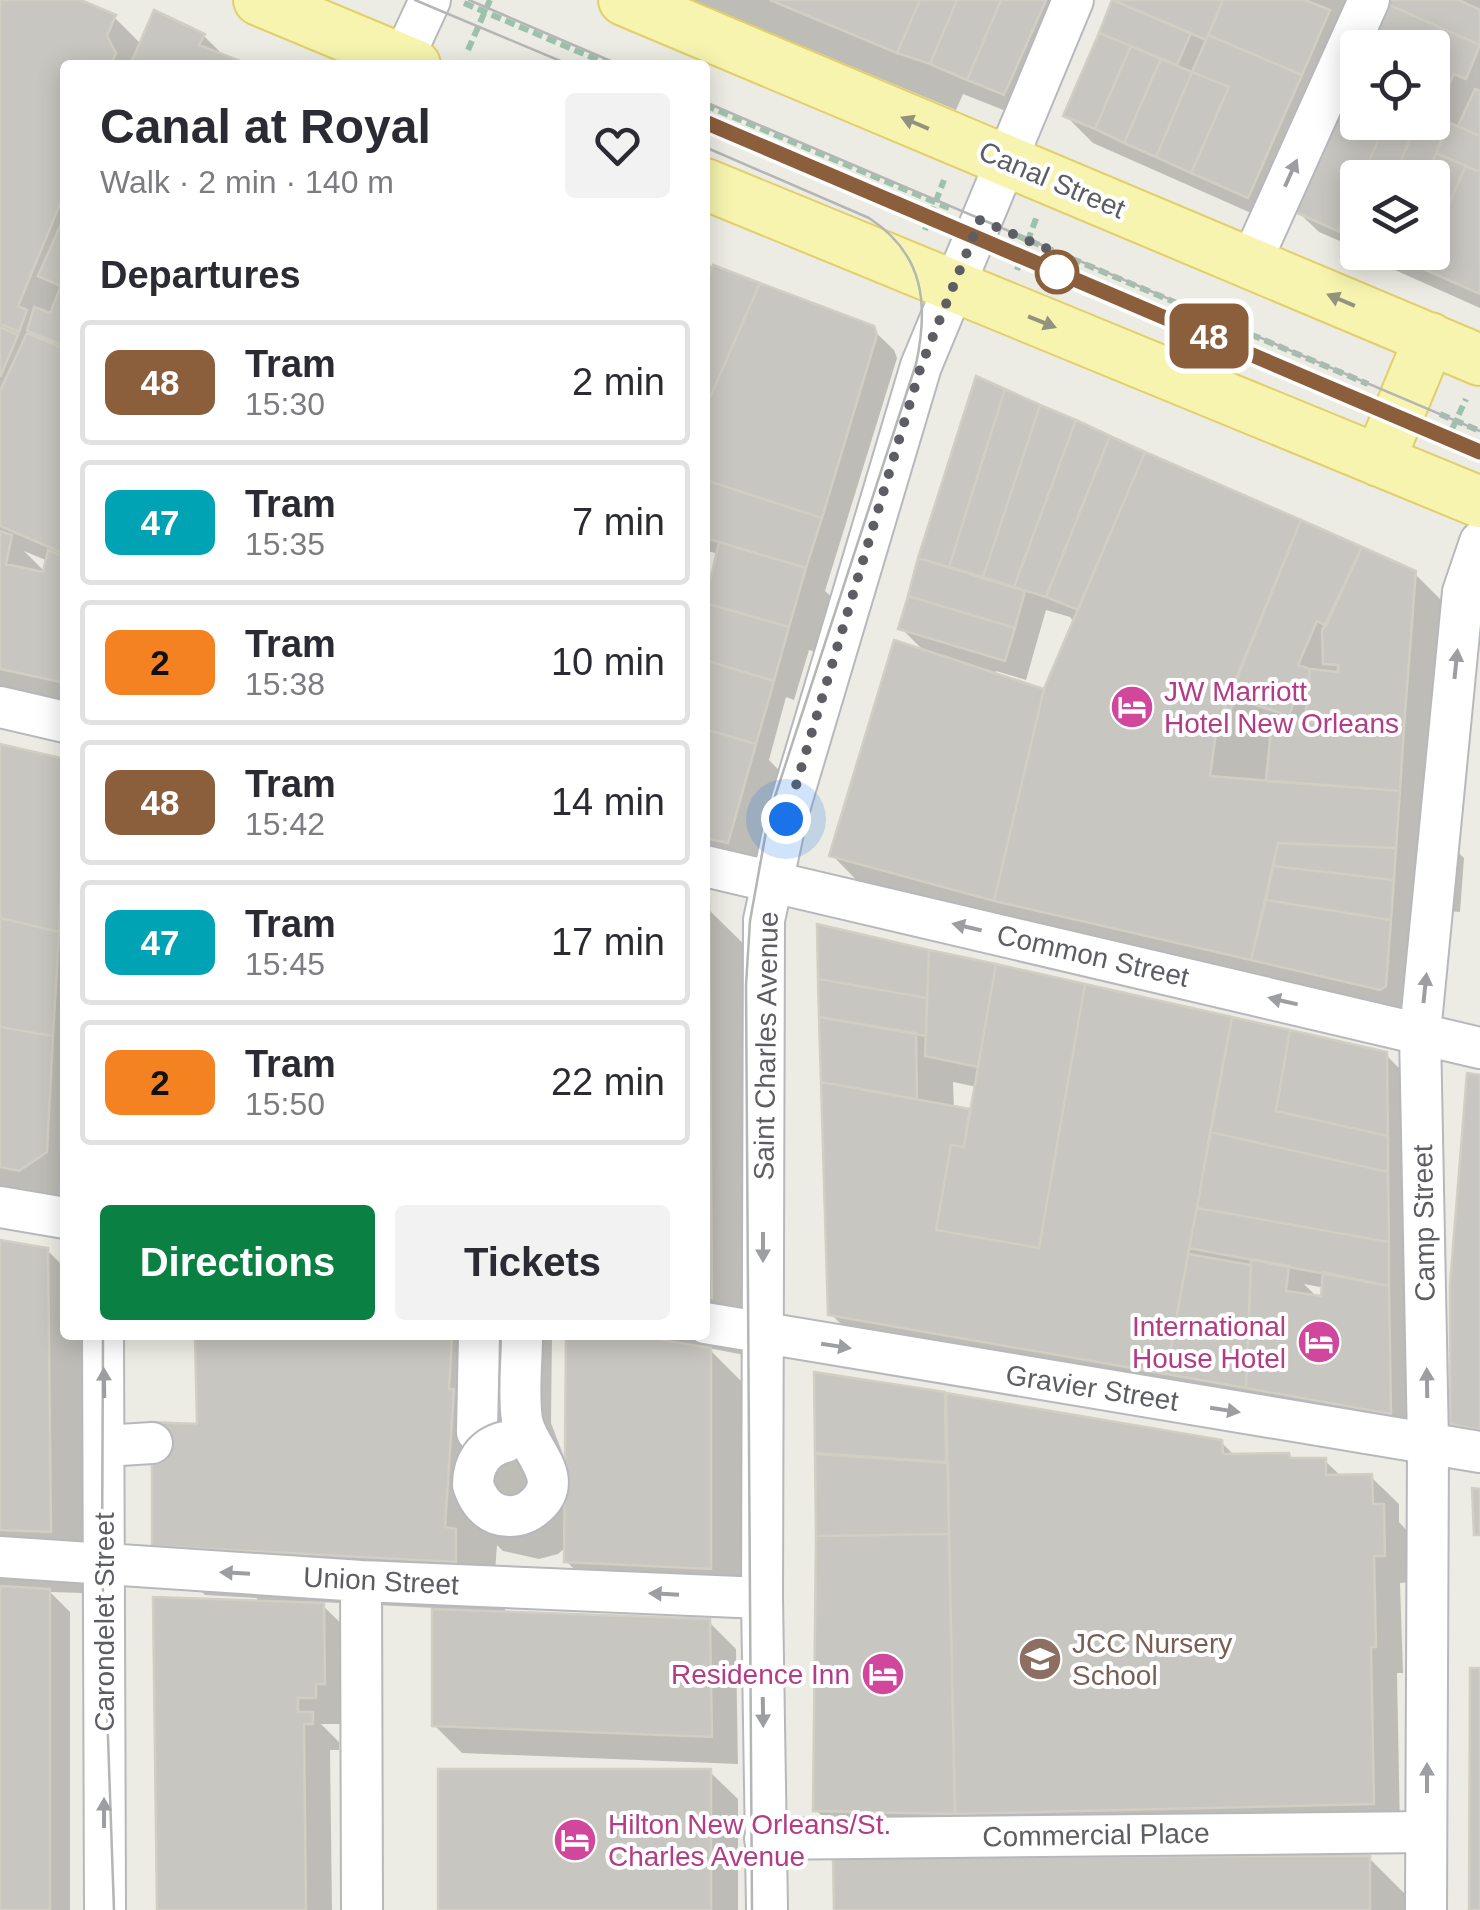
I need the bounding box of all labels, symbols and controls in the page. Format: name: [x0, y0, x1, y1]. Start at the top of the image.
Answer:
map controls: [1340, 30, 1450, 270]
button: locate: [1340, 30, 1450, 140]
button: heart: [565, 93, 670, 198]
text: Canal at Royal: [100, 100, 431, 153]
one-way arrow: [900, 114, 930, 130]
street label: Canal Street: [974, 135, 1130, 225]
one-way arrow: [1283, 158, 1299, 188]
button: layers: [1340, 160, 1450, 270]
text: Walk · 2 min · 140 m: [100, 164, 394, 200]
unlabelled marker: [1036, 251, 1078, 293]
text: Departures: [100, 254, 301, 296]
one-way arrow: [1326, 292, 1356, 308]
line badge: 48: [1164, 304, 1254, 368]
one-way arrow: [1028, 314, 1057, 330]
text: 48: [1190, 317, 1228, 356]
text: Tram: [245, 343, 336, 385]
text: 2 min: [572, 361, 665, 403]
text: 48: [141, 363, 179, 402]
text: 15:30: [245, 386, 325, 422]
text: Tram: [245, 483, 336, 525]
text: 7 min: [572, 501, 665, 543]
text: 47: [141, 503, 179, 542]
text: 15:35: [245, 526, 325, 562]
text: Tram: [245, 623, 336, 665]
text: 10 min: [551, 641, 665, 683]
text: 2: [150, 643, 170, 682]
one-way arrow: [1448, 648, 1464, 680]
text: 15:38: [245, 666, 325, 702]
place label: JW Marriott Hotel New Orleans: [1164, 676, 1399, 739]
hotel icon: JW Marriott Hotel New Orleans: [1109, 684, 1155, 730]
text: Tram: [245, 763, 336, 805]
text: 14 min: [551, 781, 665, 823]
text: 48: [141, 783, 179, 822]
your location: [761, 794, 811, 844]
text: 15:42: [245, 806, 325, 842]
text: Tram: [245, 903, 336, 945]
street label: Saint Charles Avenue: [748, 911, 784, 1181]
one-way arrow: [951, 919, 982, 934]
street label: Common Street: [994, 919, 1192, 993]
text: 17 min: [551, 921, 665, 963]
text: 47: [141, 923, 179, 962]
text: 15:45: [245, 946, 325, 982]
one-way arrow: [1417, 971, 1433, 1003]
one-way arrow: [1267, 993, 1298, 1008]
text: Tram: [245, 1043, 336, 1085]
text: 22 min: [551, 1061, 665, 1103]
text: 2: [150, 1063, 170, 1102]
text: 15:50: [245, 1086, 325, 1122]
street label: Camp Street: [1407, 1144, 1441, 1302]
button: Directions: [100, 1205, 375, 1320]
button: Tickets: [395, 1205, 670, 1320]
one-way arrow: [755, 1231, 771, 1263]
place label: International House Hotel: [1132, 1311, 1286, 1374]
hotel icon: International House Hotel: [1296, 1319, 1342, 1365]
one-way arrow: [820, 1338, 852, 1354]
street label: Gravier Street: [1004, 1359, 1181, 1417]
one-way arrow: [95, 1366, 111, 1398]
one-way arrow: [1419, 1366, 1435, 1398]
one-way arrow: [1210, 1403, 1242, 1418]
street label: Carondelet Street: [89, 1512, 120, 1732]
street label: Union Street: [302, 1561, 460, 1601]
one-way arrow: [218, 1565, 250, 1581]
one-way arrow: [648, 1586, 680, 1602]
place label: JCC Nursery School: [1072, 1628, 1232, 1691]
school or university icon: JCC Nursery School: [1017, 1636, 1063, 1682]
hotel icon: Residence Inn: [860, 1651, 906, 1697]
place label: Residence Inn: [671, 1659, 850, 1690]
one-way arrow: [756, 1696, 772, 1728]
one-way arrow: [1419, 1761, 1435, 1793]
one-way arrow: [96, 1796, 112, 1828]
place label: Hilton New Orleans/St. Charles Avenue: [608, 1809, 891, 1872]
hotel icon: Hilton New Orleans/St. Charles Avenue: [552, 1817, 598, 1863]
street label: Commercial Place: [982, 1818, 1210, 1852]

